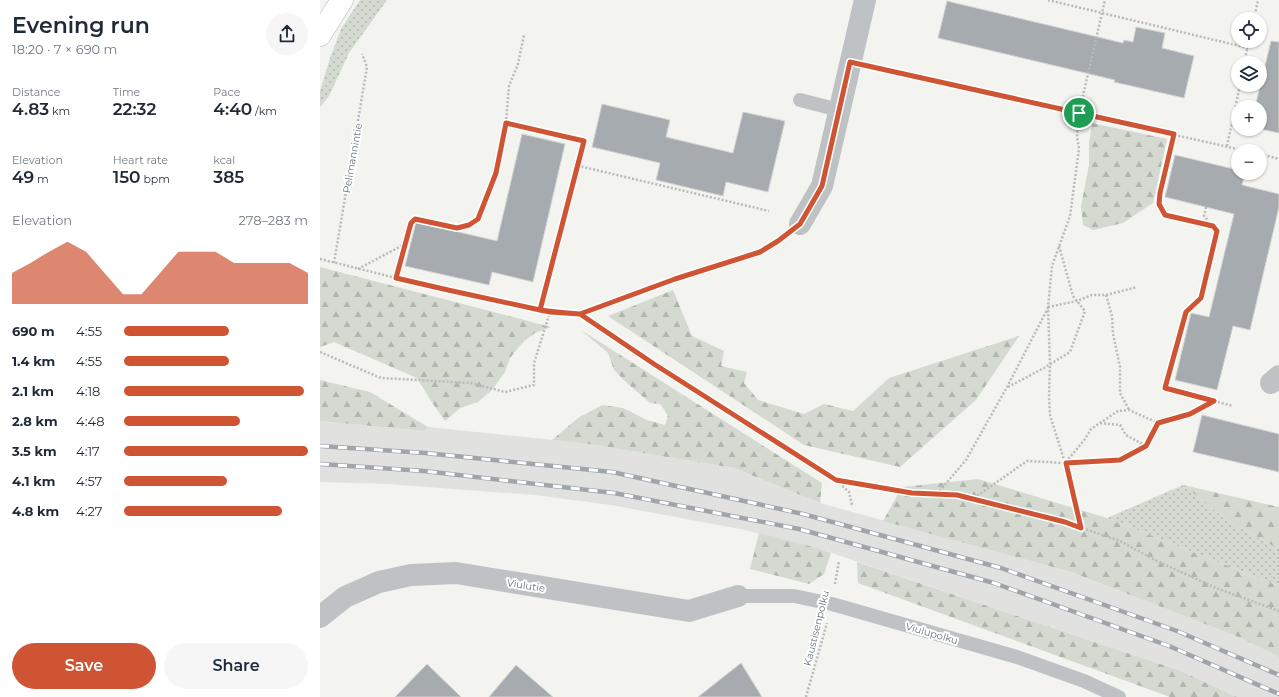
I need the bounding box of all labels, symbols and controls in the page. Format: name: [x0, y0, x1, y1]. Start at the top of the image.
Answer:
text: Evening run: [12, 12, 150, 39]
map controls: [1231, 12, 1267, 180]
button: locate: [1231, 12, 1267, 48]
button: share: [266, 13, 308, 55]
text: 18:20 · 7 × 690 m: [12, 41, 117, 57]
button: layers: [1231, 56, 1267, 92]
text: Distance: [12, 85, 60, 99]
text: Time: [113, 85, 140, 99]
text: Pace: [213, 85, 240, 99]
pin: [1062, 96, 1096, 130]
text: 4.83: [12, 99, 49, 119]
text: 22:32: [113, 99, 156, 119]
text: 4:40: [213, 99, 252, 119]
button: +: [1231, 100, 1267, 136]
icon: arrive: [1068, 102, 1090, 124]
text: km: [49, 104, 70, 118]
text: /km: [252, 104, 277, 118]
street label: Pelimannintie: [340, 122, 365, 194]
button: −: [1231, 144, 1267, 180]
text: Elevation: [12, 153, 63, 167]
text: Heart rate: [113, 153, 168, 167]
text: kcal: [213, 153, 235, 167]
text: 49: [12, 167, 34, 187]
text: 150: [113, 167, 141, 187]
text: 385: [213, 167, 244, 187]
text: m: [34, 172, 49, 186]
text: bpm: [141, 172, 170, 186]
text: Elevation: [12, 212, 72, 228]
text: 278–283 m: [238, 212, 308, 228]
text: 690 m: [12, 323, 55, 339]
text: 4:55: [76, 323, 102, 339]
text: 1.4 km: [12, 353, 55, 369]
text: 4:55: [76, 353, 102, 369]
text: 2.1 km: [12, 383, 54, 399]
text: 4:18: [76, 383, 100, 399]
text: 2.8 km: [12, 413, 58, 429]
text: 4:48: [76, 413, 104, 429]
text: 3.5 km: [12, 443, 57, 459]
text: 4:17: [76, 443, 100, 459]
text: 4.1 km: [12, 473, 55, 489]
text: 4:57: [76, 473, 102, 489]
text: 4.8 km: [12, 503, 59, 519]
text: 4:27: [76, 503, 102, 519]
street label: Viulutie: [506, 576, 546, 595]
street label: Kaustisenpolku: [801, 589, 832, 667]
street label: Viulupolku: [904, 620, 960, 647]
button: Save: [12, 643, 156, 689]
button: Share: [164, 643, 308, 689]

